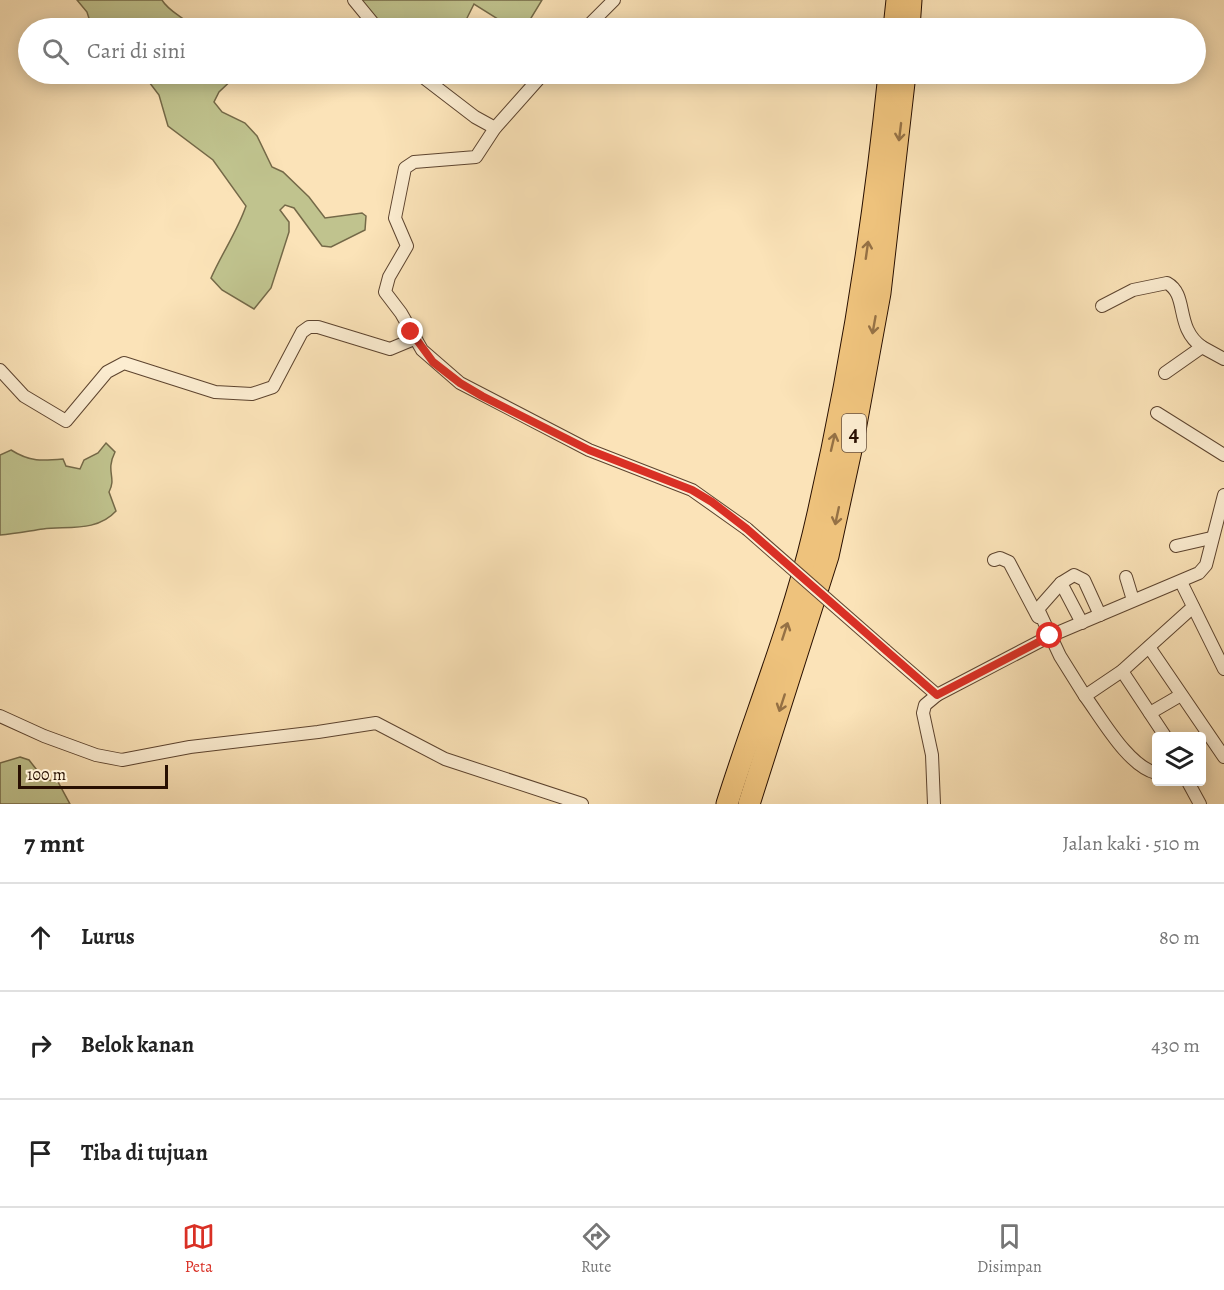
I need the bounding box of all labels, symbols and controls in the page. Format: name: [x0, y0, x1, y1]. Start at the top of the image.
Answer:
search box: [18, 18, 1206, 84]
icon: search: [39, 35, 72, 68]
text: Cari di sini: [87, 36, 186, 66]
one-way arrow: [894, 121, 905, 141]
one-way arrow: [862, 241, 873, 261]
one-way arrow: [868, 315, 879, 334]
route end: [397, 318, 423, 344]
road number: 4: [842, 414, 866, 452]
one-way arrow: [828, 433, 839, 452]
one-way arrow: [830, 507, 842, 526]
one-way arrow: [780, 622, 791, 641]
route start: [1036, 622, 1062, 648]
one-way arrow: [776, 693, 787, 712]
map controls: [1152, 732, 1206, 786]
button: layers: [1152, 732, 1206, 786]
scale bar: [18, 762, 168, 790]
text: 100 m: [27, 764, 66, 786]
text: 7 mnt: [24, 826, 85, 861]
text: Jalan kaki · 510 m: [1063, 830, 1200, 857]
icon: ahead: [24, 921, 57, 954]
text: Lurus: [81, 922, 135, 952]
text: 80 m: [1159, 924, 1200, 951]
icon: right: [24, 1029, 57, 1062]
text: Belok kanan: [81, 1030, 194, 1060]
text: 430 m: [1151, 1032, 1200, 1059]
icon: arrive: [24, 1137, 57, 1170]
text: Tiba di tujuan: [81, 1138, 208, 1168]
tab: Peta: [182, 1220, 215, 1278]
tab: Rute: [580, 1220, 613, 1278]
tab: Disimpan: [977, 1220, 1042, 1278]

